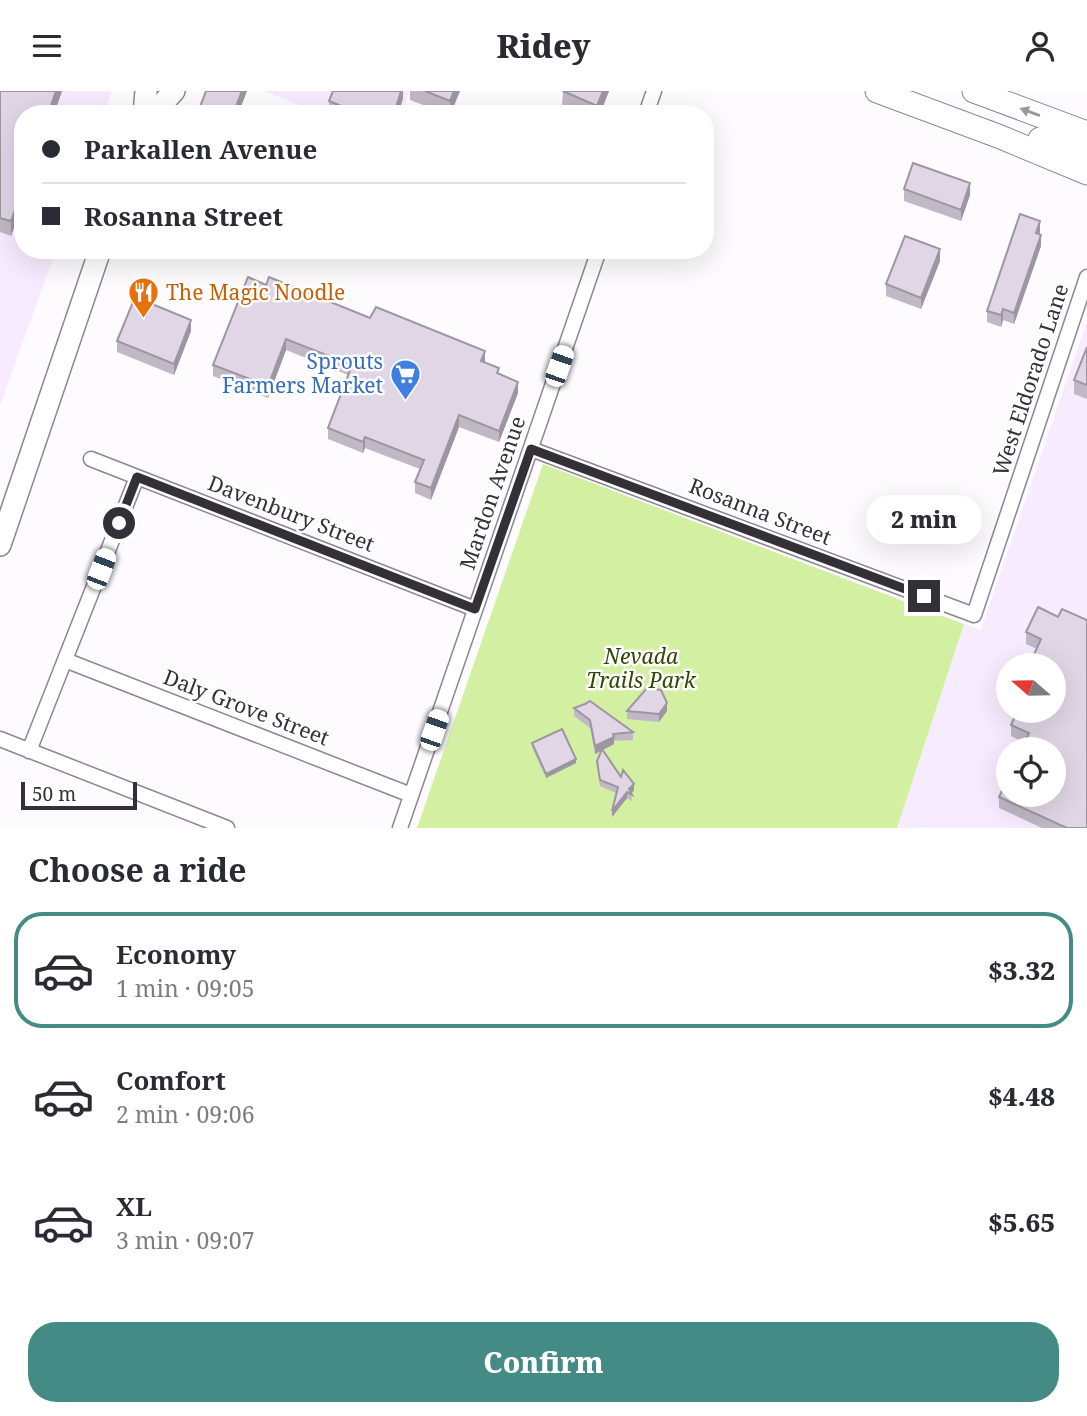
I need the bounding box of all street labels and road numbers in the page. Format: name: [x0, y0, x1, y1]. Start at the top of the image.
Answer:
street label: West Eldorado Lane: [986, 280, 1074, 479]
street label: Mardon Avenue: [453, 412, 531, 573]
street label: Davenbury Street: [204, 468, 379, 558]
street label: Rosanna Street: [685, 471, 835, 551]
street label: Daly Grove Street: [159, 663, 333, 752]

